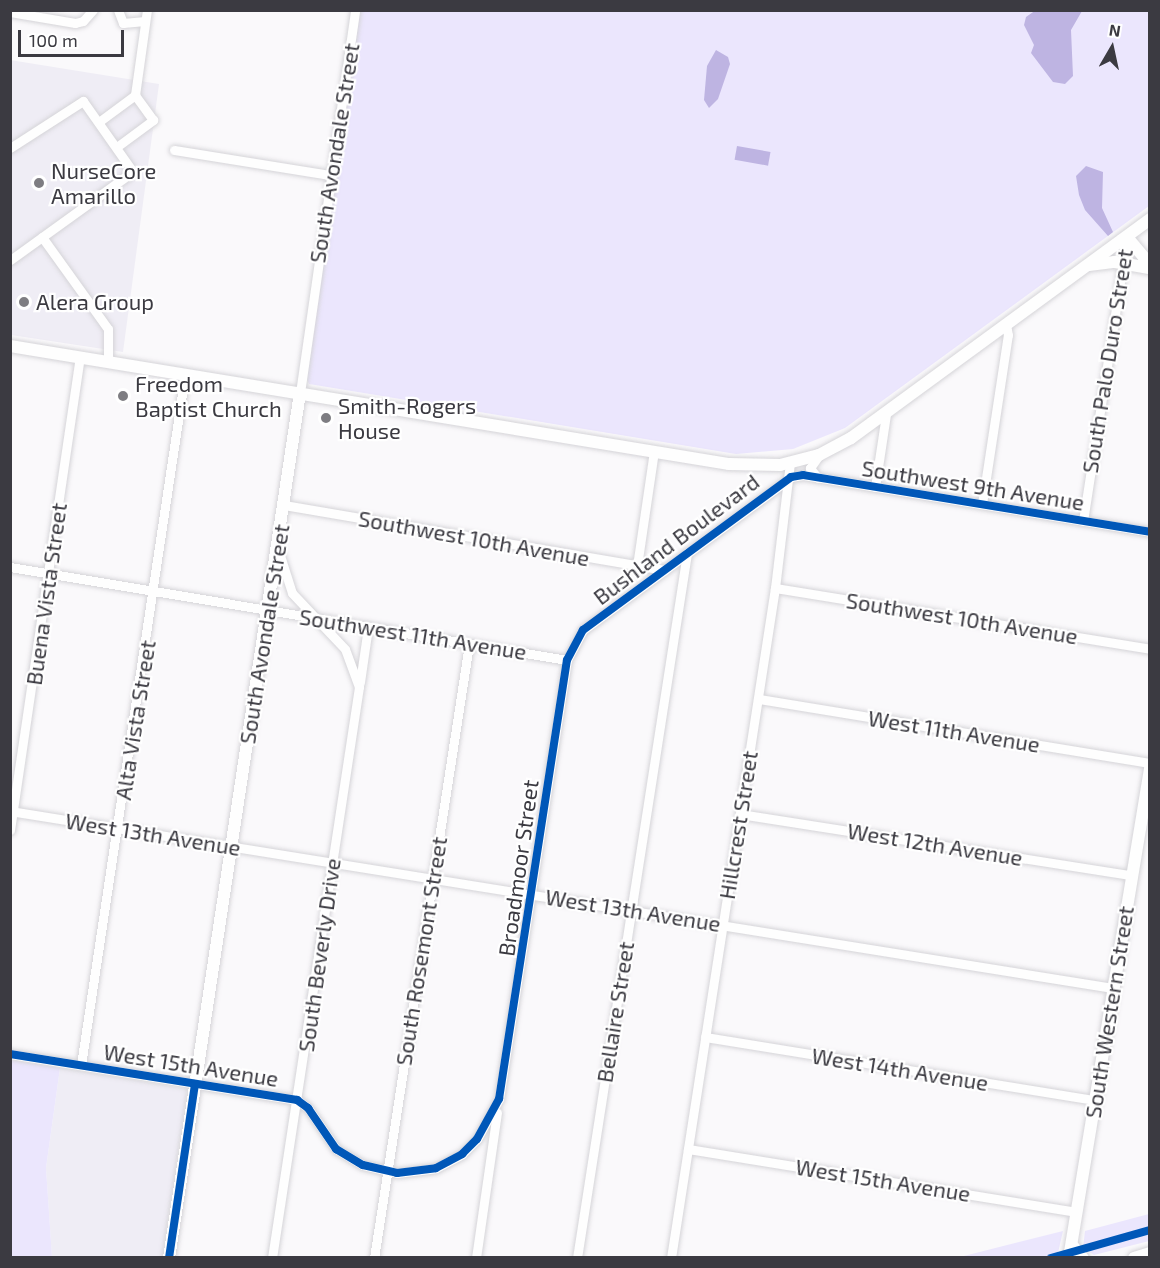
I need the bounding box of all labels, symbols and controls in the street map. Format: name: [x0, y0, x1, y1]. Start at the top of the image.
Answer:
scale bar: [21, 18, 128, 56]
north arrow: [1082, 18, 1142, 78]
text: N: [1108, 19, 1122, 40]
text: 100 m: [29, 29, 78, 51]
street label: South Avondale Street: [304, 41, 364, 265]
place label: NurseCore Amarillo: [51, 157, 156, 208]
marker: NurseCore Amarillo: [32, 176, 46, 190]
street label: South Palo Duro Street: [1076, 247, 1138, 475]
place label: Alera Group: [36, 289, 154, 315]
marker: Alera Group: [17, 295, 31, 309]
place label: Freedom Baptist Church: [135, 370, 282, 422]
marker: Freedom Baptist Church: [116, 389, 130, 403]
place label: Smith-Rogers House: [338, 392, 476, 444]
marker: Smith-Rogers House: [319, 411, 333, 425]
street label: Southwest 9th Avenue: [860, 454, 1086, 516]
street label: Bushland Boulevard: [588, 468, 764, 610]
street label: Buena Vista Street: [20, 501, 72, 687]
street label: Southwest 10th Avenue: [356, 505, 592, 571]
street label: South Avondale Street: [234, 522, 294, 746]
street label: Southwest 10th Avenue: [844, 587, 1080, 649]
street label: Southwest 11th Avenue: [297, 603, 529, 665]
street label: Alta Vista Street: [109, 638, 161, 802]
street label: West 11th Avenue: [866, 704, 1042, 758]
street label: Hillcrest Street: [713, 749, 763, 901]
street label: Broadmoor Street: [493, 778, 543, 958]
street label: West 13th Avenue: [63, 807, 243, 861]
street label: West 12th Avenue: [845, 817, 1025, 871]
street label: South Rosemont Street: [390, 835, 452, 1067]
street label: South Beverly Drive: [292, 856, 346, 1054]
street label: West 13th Avenue: [543, 883, 723, 937]
street label: South Western Street: [1079, 904, 1139, 1120]
street label: Bellaire Street: [591, 940, 639, 1084]
street label: West 15th Avenue: [101, 1038, 281, 1092]
street label: West 14th Avenue: [810, 1042, 990, 1096]
street label: West 15th Avenue: [793, 1153, 973, 1207]

